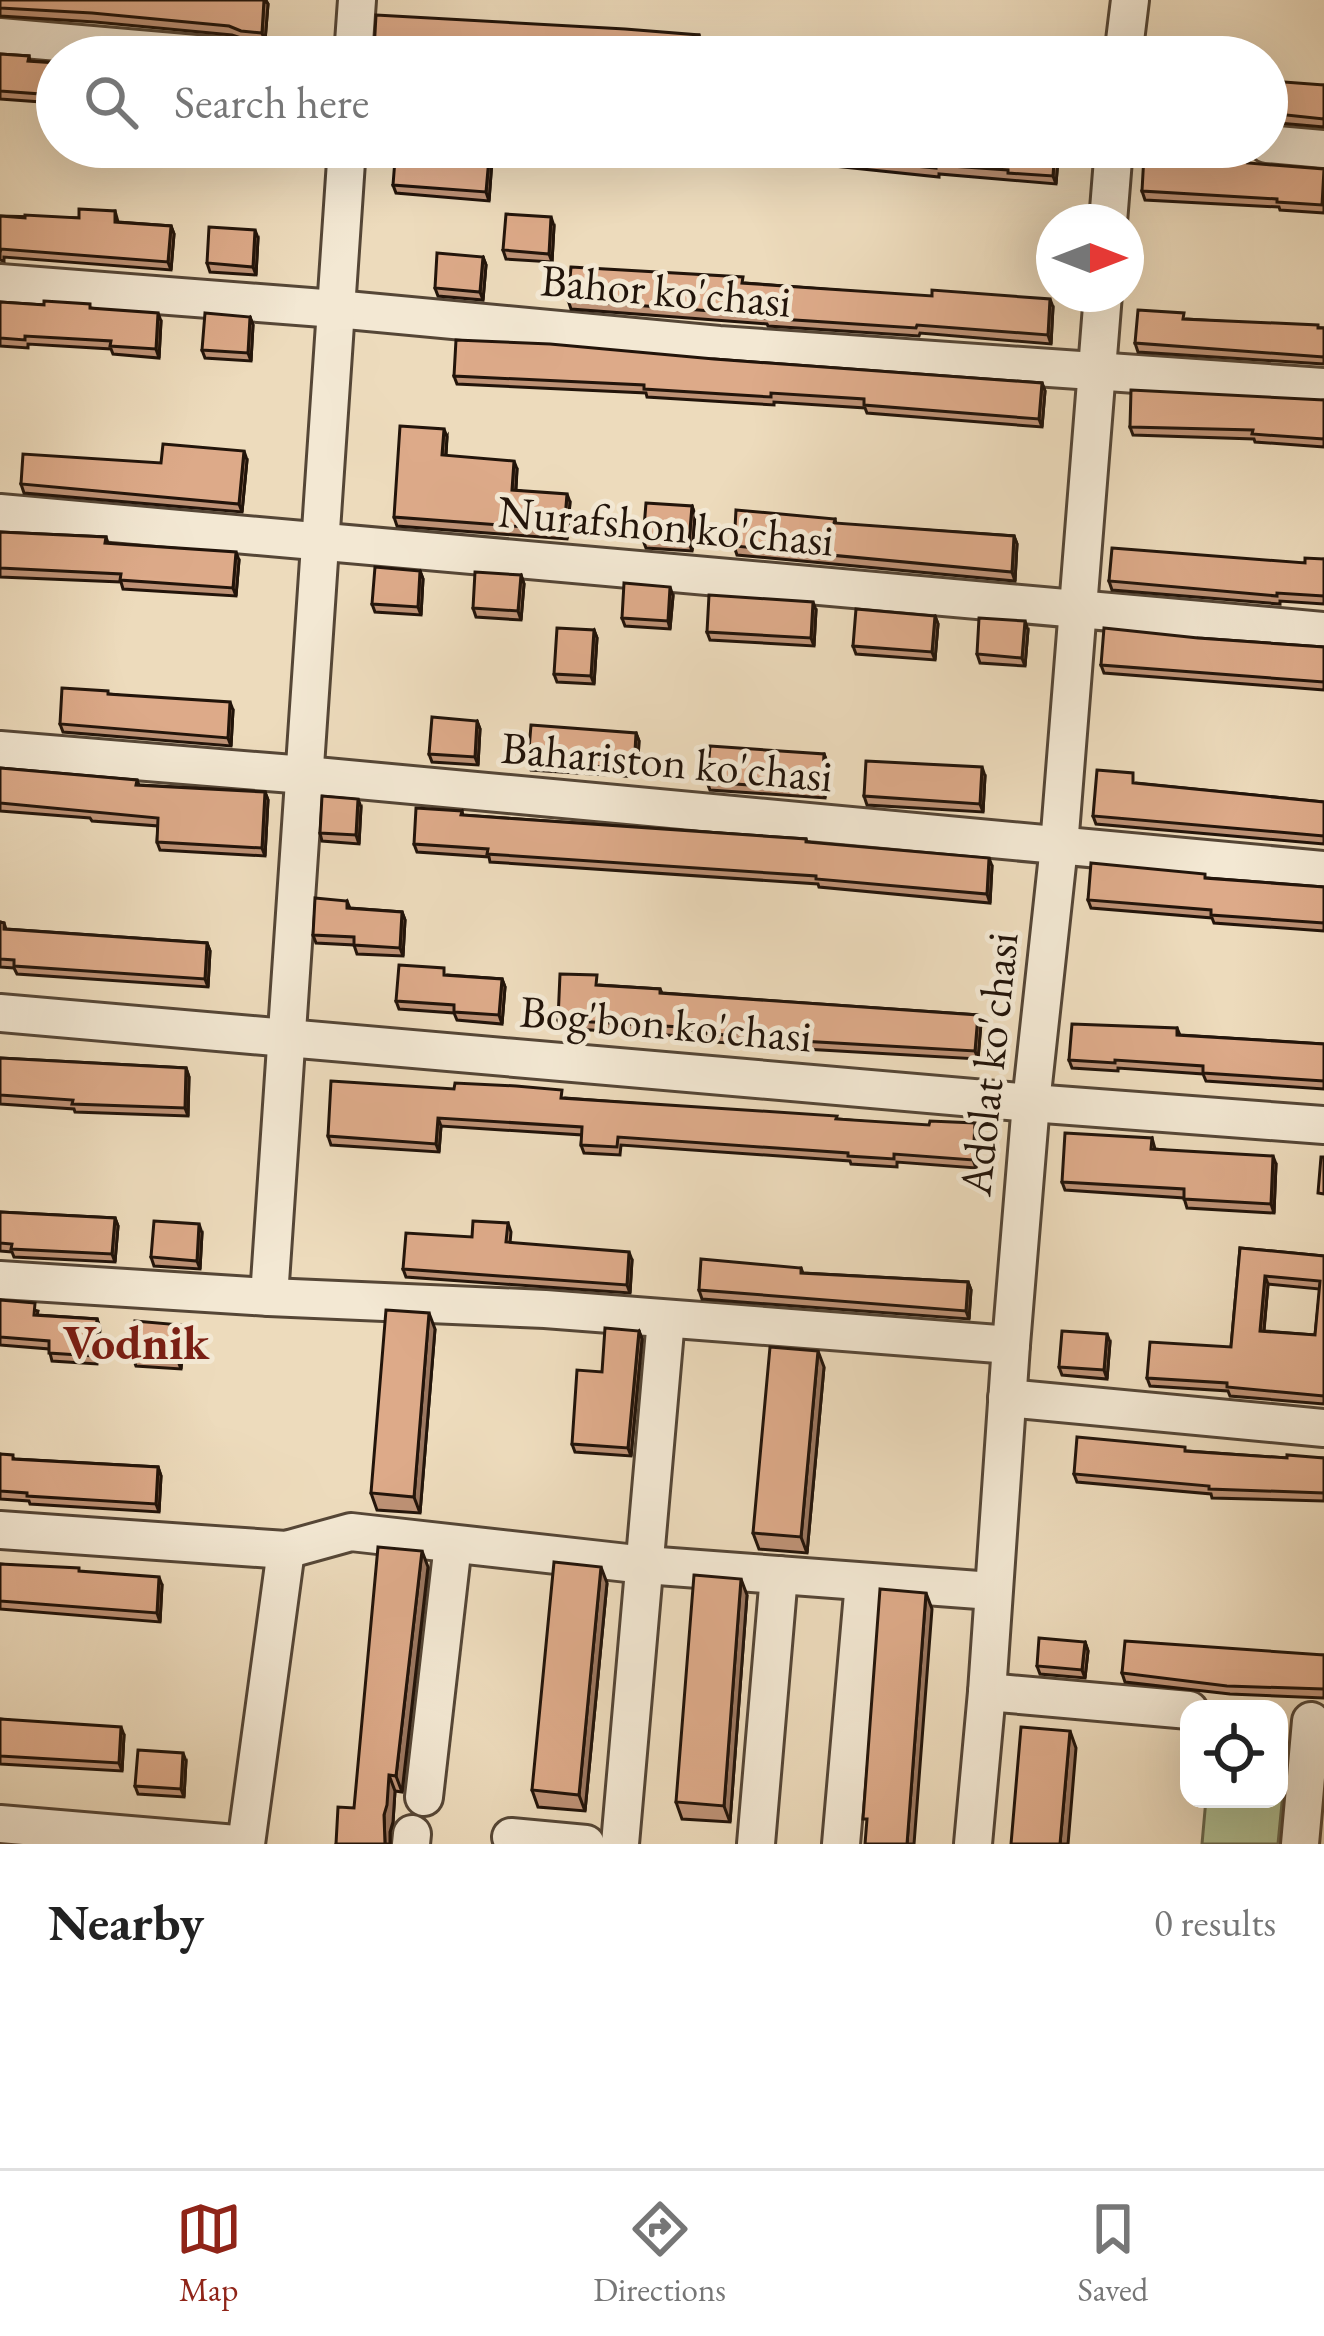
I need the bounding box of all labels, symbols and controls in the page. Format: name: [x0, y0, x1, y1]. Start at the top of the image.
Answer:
search box: [36, 36, 1288, 168]
icon: search: [78, 69, 144, 135]
text: Search here: [174, 73, 369, 131]
north arrow: [1036, 204, 1144, 312]
street label: Bahor ko'chasi: [538, 250, 794, 330]
street label: Nurafshon ko'chasi: [496, 481, 836, 569]
street label: Bahariston ko'chasi: [499, 718, 835, 804]
street label: Adolat ko'chasi: [945, 929, 1031, 1200]
street label: Bog'bon ko'chasi: [518, 981, 814, 1065]
district label: Vodnik: [63, 1311, 210, 1373]
map controls: [1180, 1700, 1288, 1808]
button: locate: [1180, 1700, 1288, 1808]
text: Nearby: [48, 1889, 204, 1955]
text: 0 results: [1154, 1897, 1276, 1948]
tab: Map: [176, 2196, 242, 2311]
tab: Directions: [593, 2196, 726, 2311]
tab: Saved: [1078, 2196, 1148, 2311]

